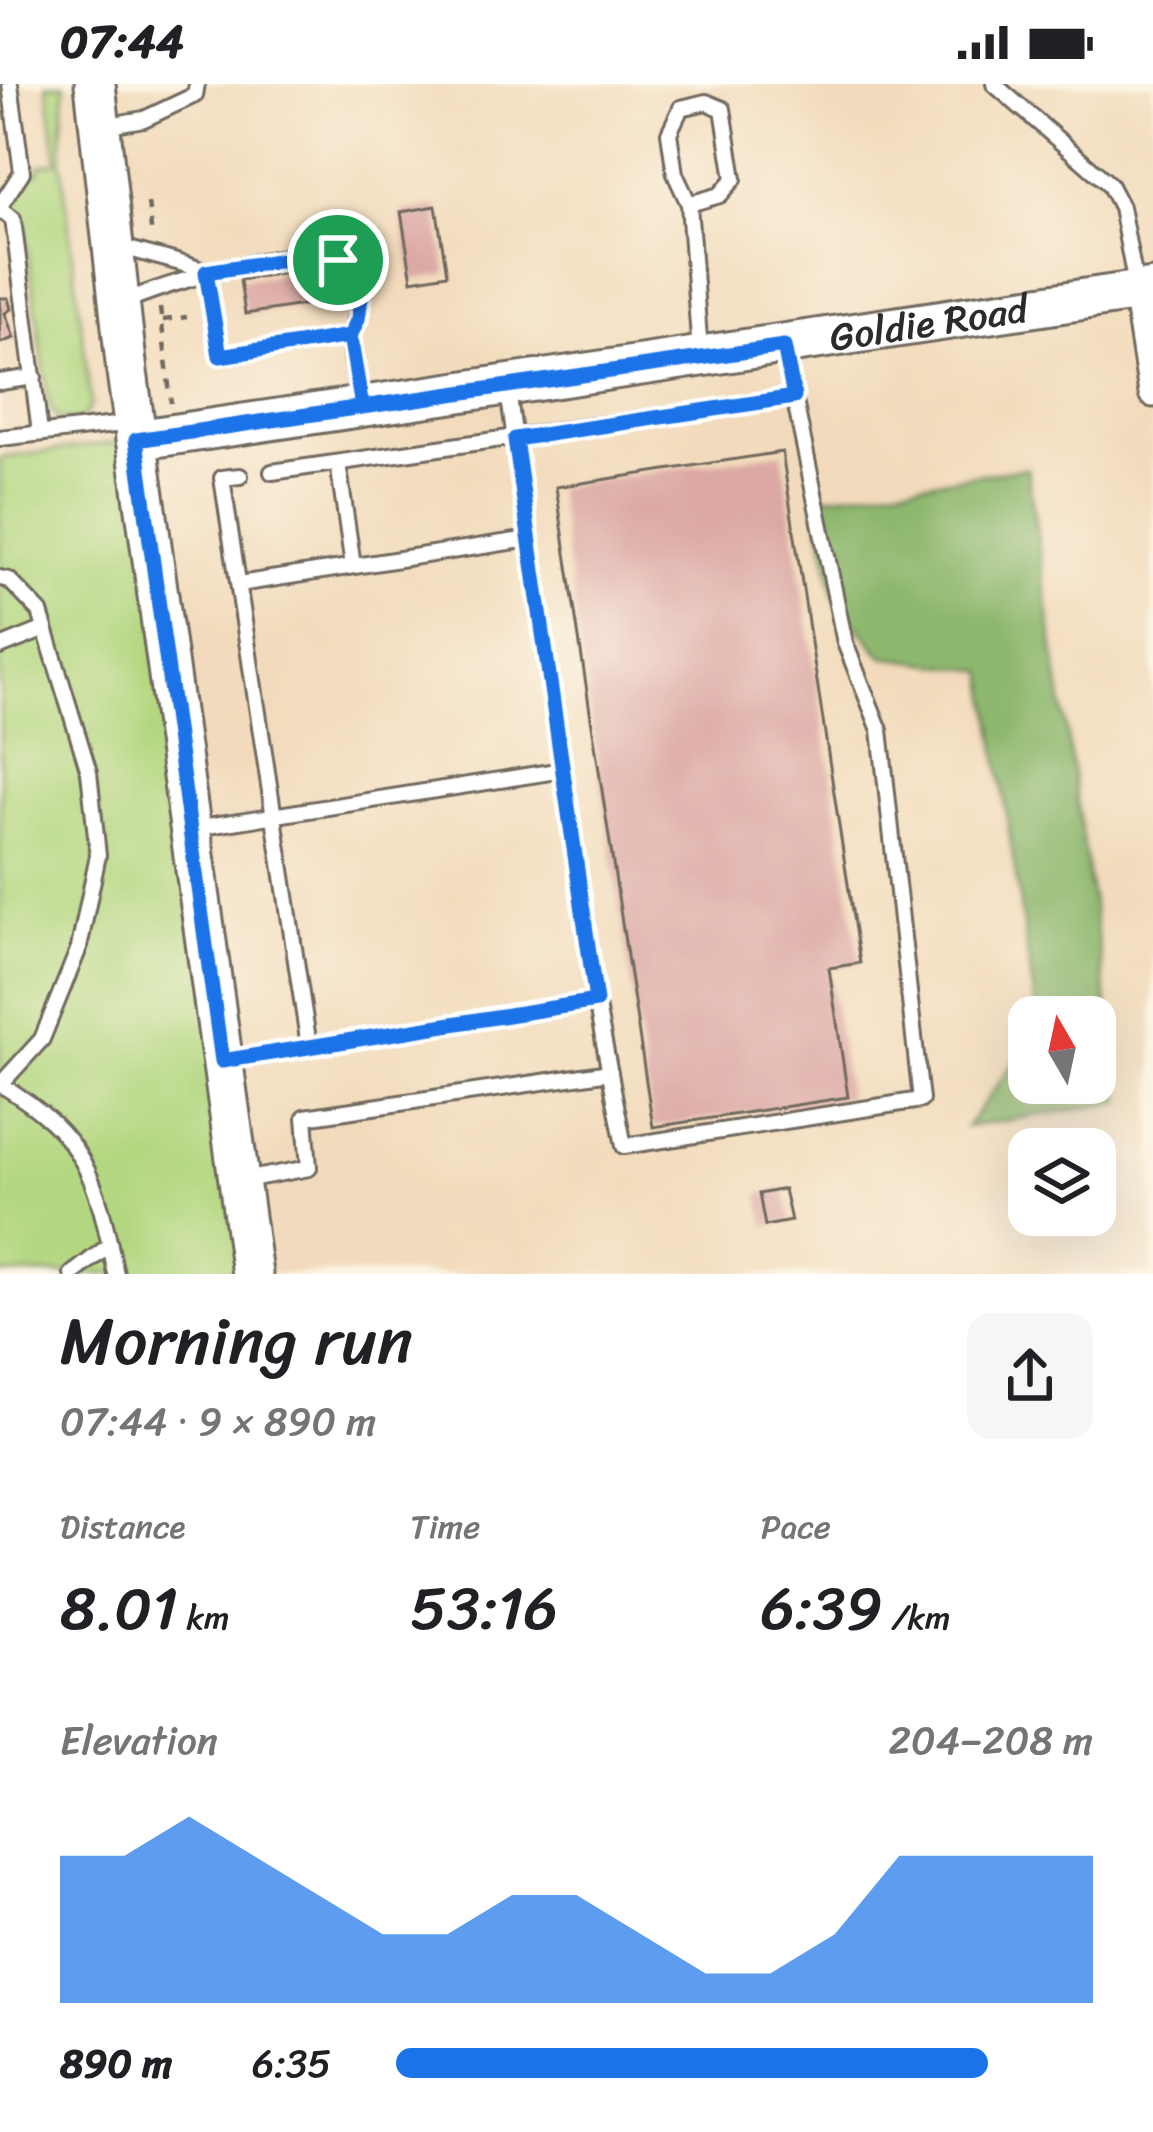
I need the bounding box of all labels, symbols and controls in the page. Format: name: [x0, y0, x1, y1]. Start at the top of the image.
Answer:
text: 07:44: [60, 2, 184, 82]
pin: [287, 209, 389, 311]
icon: arrive: [305, 227, 371, 293]
street label: Goldie Road: [825, 273, 1034, 371]
north arrow: [1008, 996, 1116, 1104]
map controls: [1008, 996, 1116, 1236]
button: layers: [1008, 1128, 1116, 1236]
text: Morning run: [60, 1283, 413, 1400]
button: share: [967, 1313, 1093, 1439]
text: 07:44 · 9 × 890 m: [60, 1387, 376, 1456]
text: Distance: [60, 1498, 185, 1556]
text: Time: [410, 1498, 480, 1556]
text: Pace: [761, 1498, 831, 1556]
text: 8.01: [60, 1556, 178, 1662]
text: 53:16: [410, 1556, 558, 1662]
text: 6:39: [761, 1556, 883, 1662]
text: km: [178, 1589, 229, 1647]
text: /km: [883, 1589, 950, 1647]
text: Elevation: [60, 1706, 218, 1775]
text: 204–208 m: [889, 1706, 1093, 1775]
text: 890 m: [60, 2029, 172, 2098]
text: 6:35: [252, 2029, 331, 2098]

